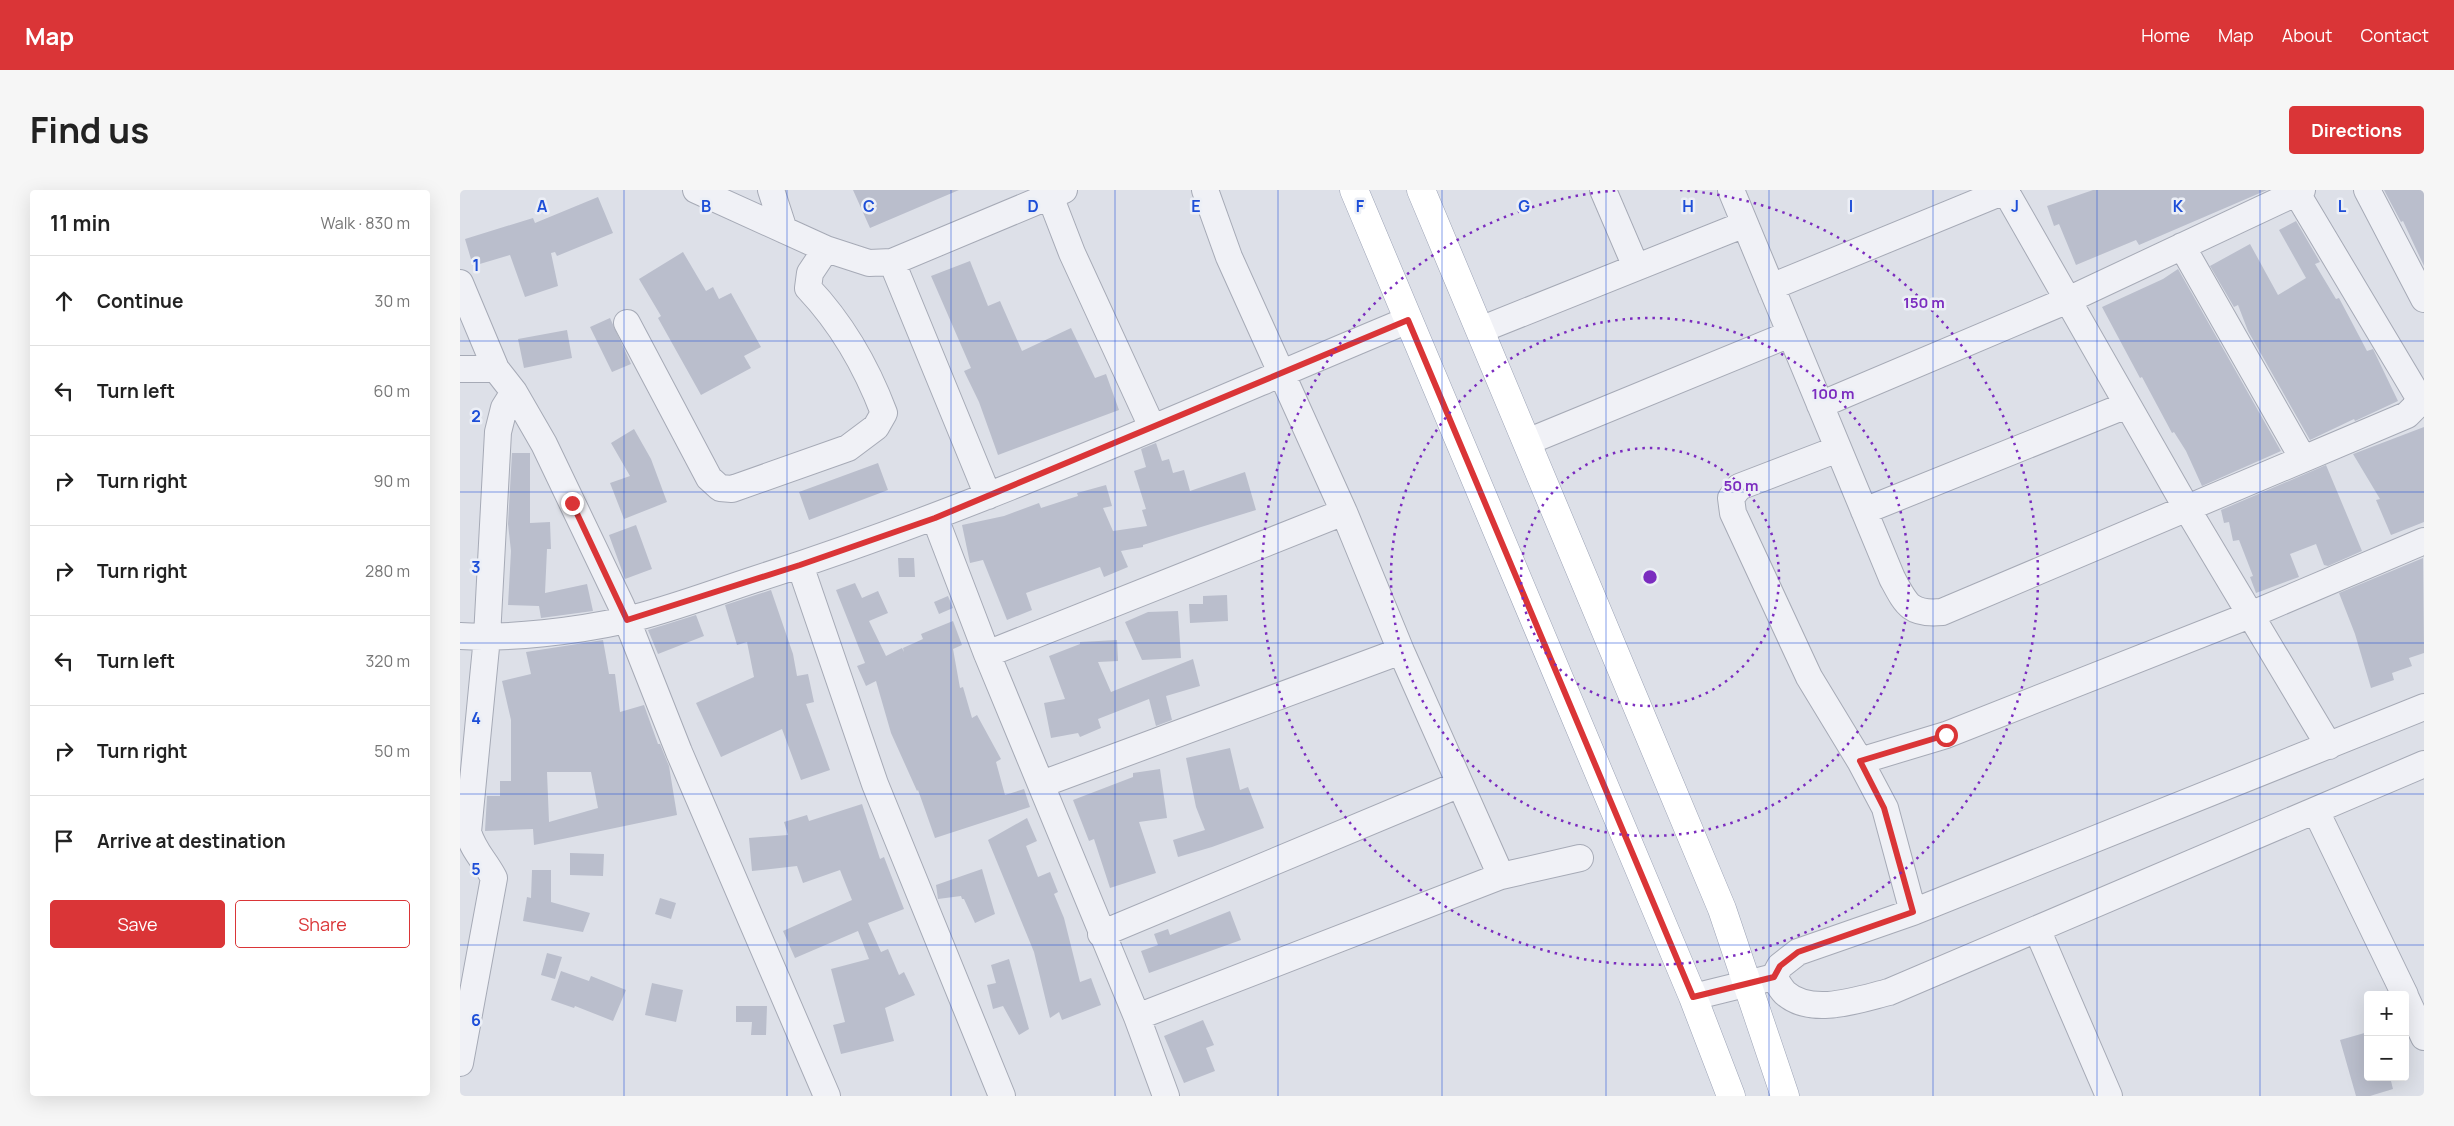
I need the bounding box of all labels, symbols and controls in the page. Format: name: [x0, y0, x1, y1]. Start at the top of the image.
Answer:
text: Map: [25, 19, 74, 52]
text: Home: [2141, 23, 2190, 47]
text: Map: [2218, 23, 2254, 47]
text: About: [2282, 23, 2332, 47]
text: Contact: [2360, 23, 2429, 47]
text: Find us: [30, 106, 149, 154]
button: Directions: [2289, 106, 2424, 154]
text: A: [537, 195, 548, 217]
text: B: [701, 195, 711, 217]
text: C: [863, 195, 875, 217]
text: D: [1027, 195, 1039, 217]
text: E: [1191, 195, 1201, 217]
text: F: [1356, 195, 1365, 217]
text: G: [1518, 195, 1530, 217]
text: H: [1682, 195, 1694, 217]
text: I: [1849, 195, 1853, 217]
text: J: [2011, 195, 2019, 217]
text: K: [2173, 195, 2184, 217]
text: L: [2338, 195, 2347, 217]
text: 11 min: [50, 209, 111, 237]
text: Walk · 830 m: [321, 212, 410, 234]
text: 1: [472, 254, 480, 276]
icon: ahead: [50, 287, 78, 315]
text: Continue: [97, 288, 183, 314]
text: 30 m: [375, 290, 410, 312]
text: 150 m: [1903, 292, 1945, 313]
icon: left: [50, 377, 78, 405]
text: Turn left: [97, 378, 175, 404]
text: 60 m: [374, 380, 410, 402]
text: 100 m: [1812, 383, 1854, 404]
text: 2: [471, 405, 481, 427]
icon: right: [50, 467, 78, 495]
text: Turn right: [97, 468, 187, 494]
text: 90 m: [374, 470, 410, 492]
text: 50 m: [1723, 475, 1759, 496]
route end: [561, 492, 584, 515]
text: 3: [471, 556, 481, 578]
icon: right: [50, 557, 78, 585]
text: Turn right: [97, 558, 187, 584]
text: 280 m: [365, 560, 410, 582]
centre of rings: [1641, 568, 1659, 586]
icon: left: [50, 647, 78, 675]
text: Turn left: [97, 648, 175, 674]
text: 320 m: [366, 650, 410, 672]
text: 4: [471, 707, 481, 729]
route start: [1935, 724, 1958, 747]
icon: right: [50, 737, 78, 765]
text: Turn right: [97, 738, 187, 764]
text: 50 m: [374, 740, 410, 762]
icon: arrive: [50, 827, 78, 855]
text: Arrive at destination: [97, 828, 286, 854]
text: 5: [471, 858, 481, 880]
button: Save: [50, 900, 225, 948]
button: Share: [235, 900, 410, 948]
map controls: [2364, 991, 2409, 1081]
button: +: [2364, 991, 2409, 1036]
text: 6: [471, 1009, 481, 1031]
button: −: [2364, 1036, 2409, 1081]

